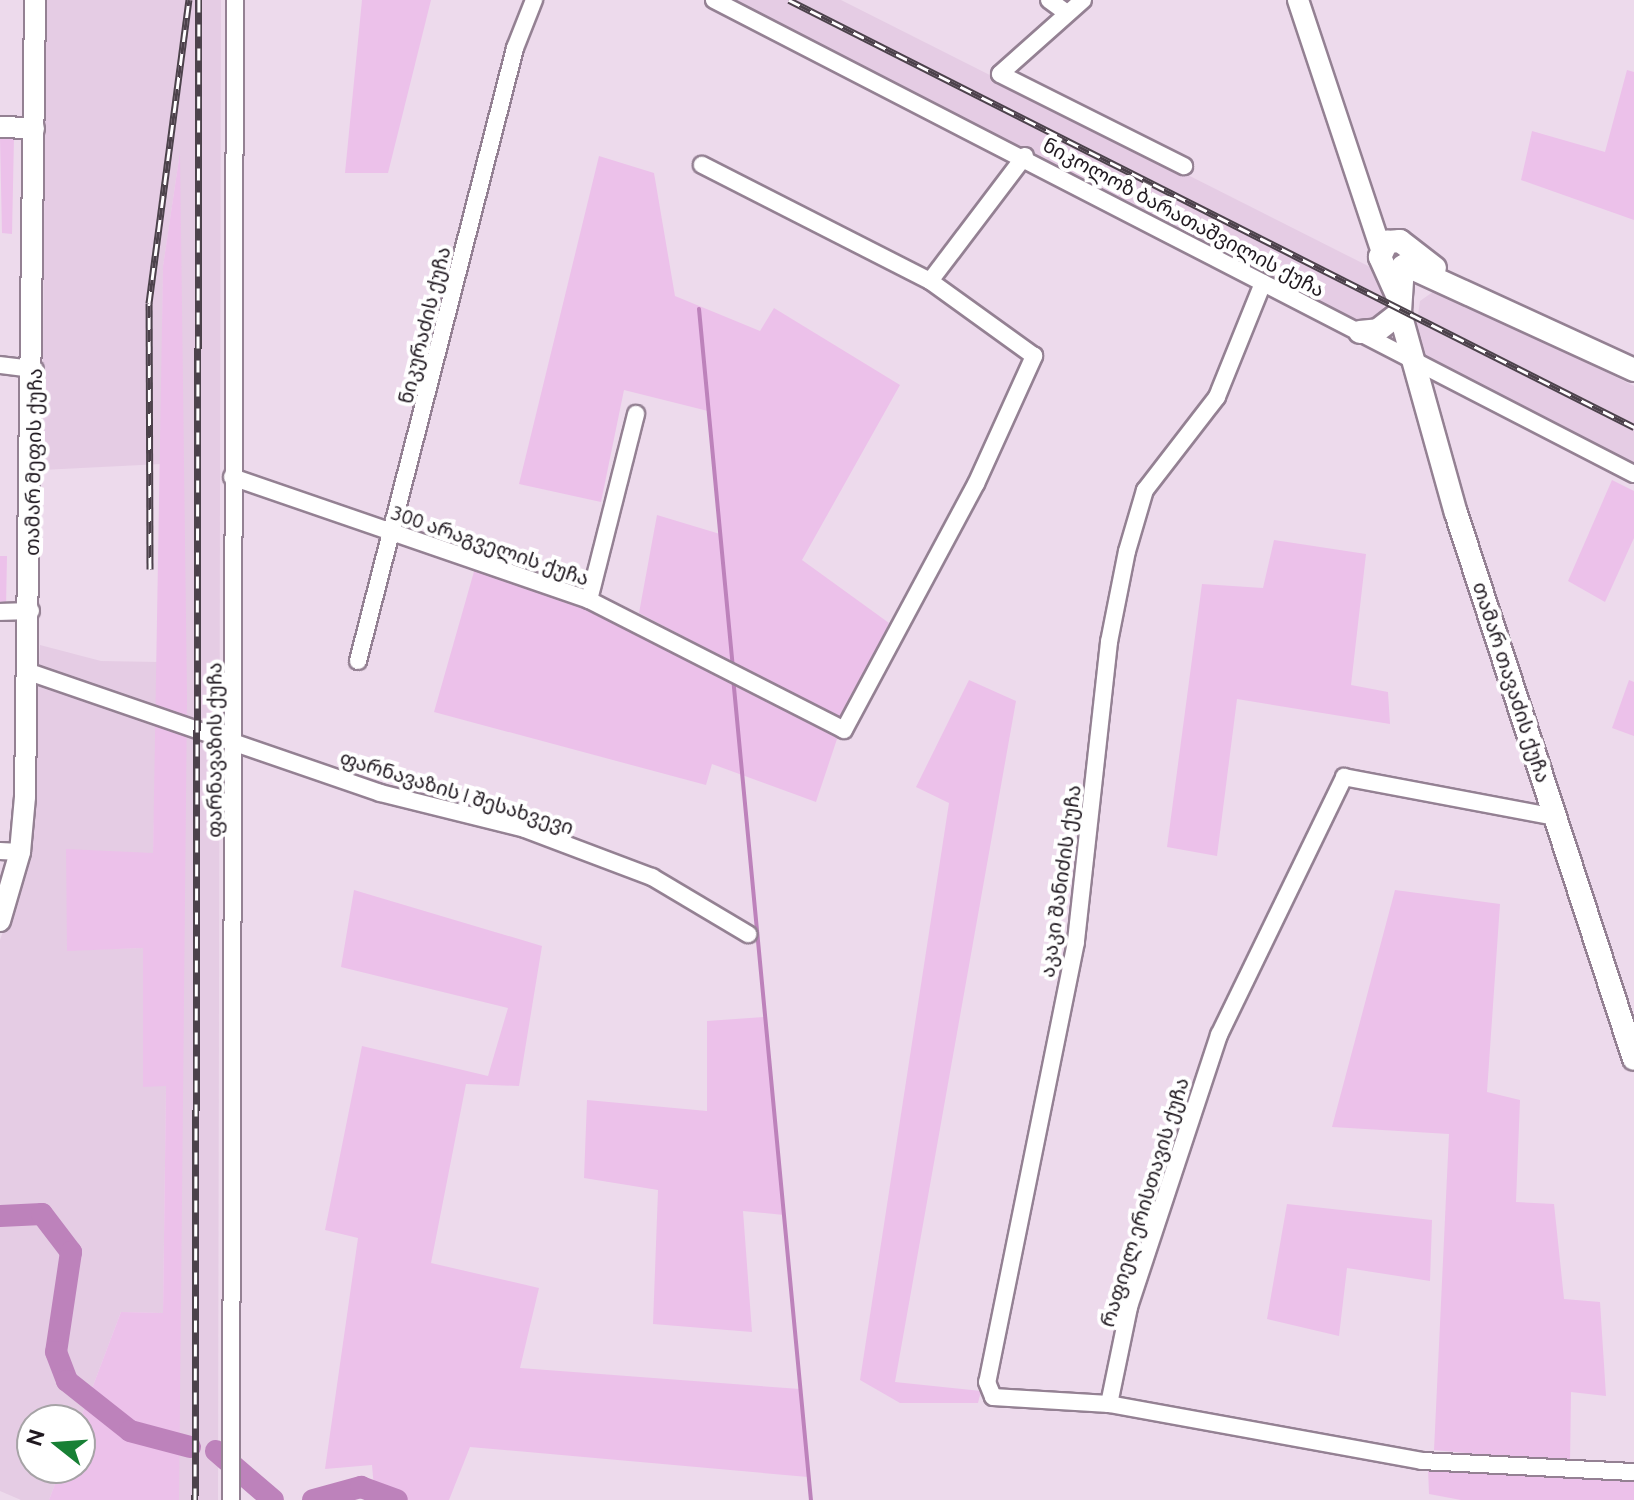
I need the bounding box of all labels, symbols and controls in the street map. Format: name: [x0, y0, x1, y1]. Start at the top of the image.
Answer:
street label: ნიკოლოზ ბარათაშვილის ქუჩა: [1039, 132, 1329, 302]
street label: ნიკურაძის ქუჩა: [393, 244, 455, 406]
street label: თამარ მეფის ქუჩა: [19, 368, 47, 556]
street label: 300 არაგველის ქუჩა: [388, 500, 592, 590]
street label: თამარ თავაძის ქუჩა: [1468, 579, 1556, 785]
street label: ფარნავაზის ქუჩა: [202, 662, 226, 838]
street label: ფარნავაზის I შესახვევი: [337, 745, 577, 839]
street label: აკაკი შანიძის ქუჩა: [1035, 783, 1085, 979]
street label: რაფიელ ერისთავის ქუჩა: [1095, 1074, 1193, 1330]
north arrow: [16, 1404, 96, 1484]
text: N: [20, 1426, 49, 1449]

